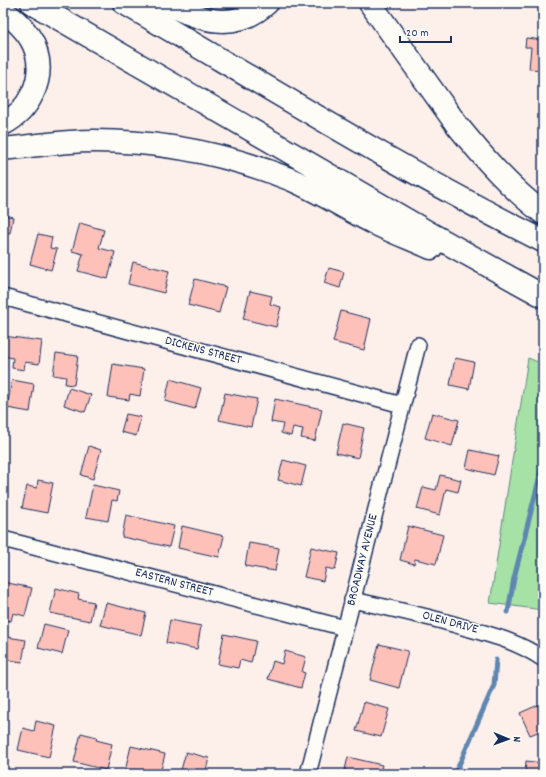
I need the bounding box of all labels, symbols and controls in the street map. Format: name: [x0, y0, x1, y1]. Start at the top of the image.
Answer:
scale bar: [400, 18, 451, 44]
text: 20 m: [406, 25, 429, 42]
street label: DICKENS STREET: [163, 332, 243, 370]
street label: BROADWAY AVENUE: [342, 512, 384, 608]
street label: EASTERN STREET: [133, 563, 215, 603]
street label: OLEN DRIVE: [420, 606, 480, 640]
north arrow: [488, 719, 528, 759]
text: N: [508, 736, 524, 743]

